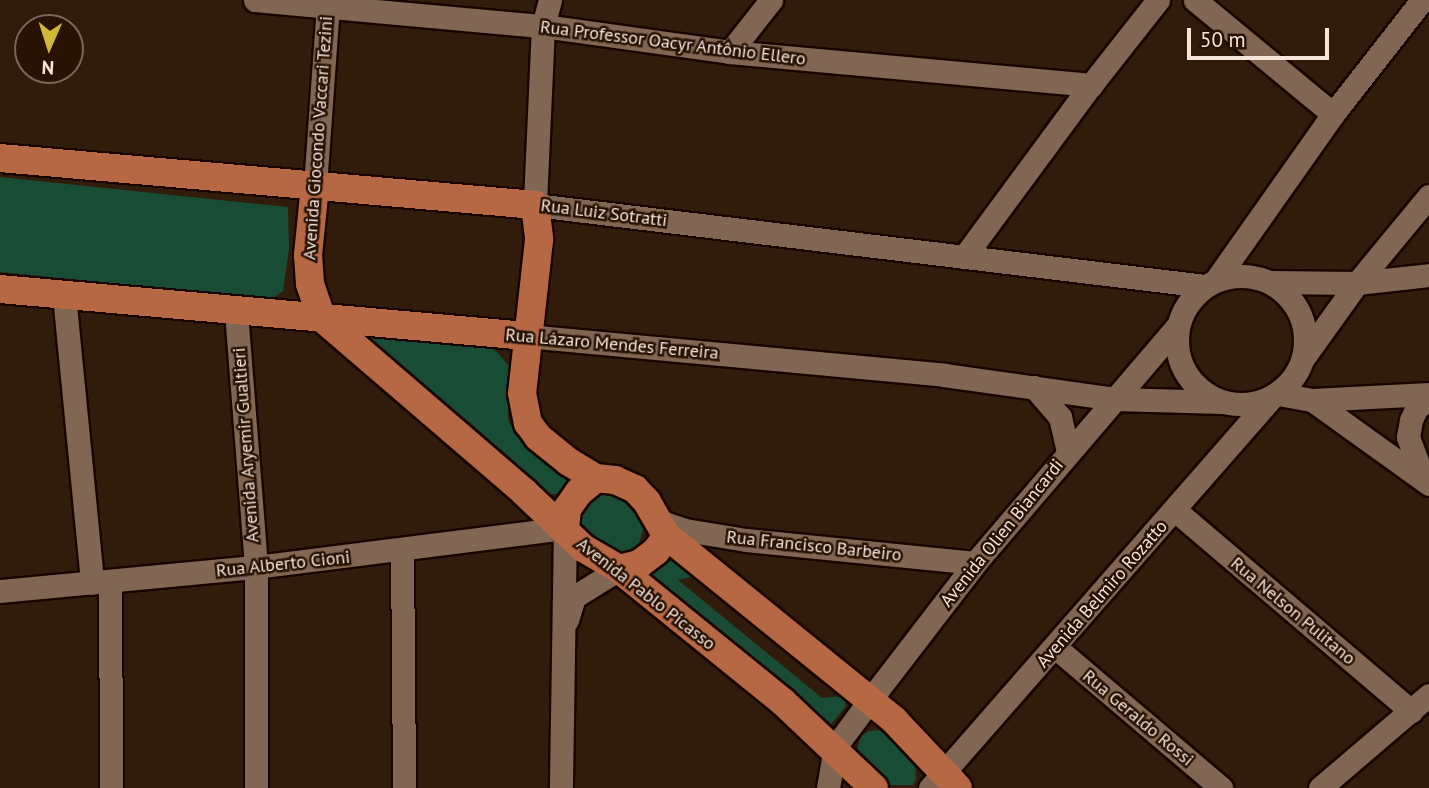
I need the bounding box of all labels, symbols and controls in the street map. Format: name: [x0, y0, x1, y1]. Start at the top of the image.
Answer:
north arrow: [14, 14, 84, 84]
scale bar: [1191, 14, 1333, 58]
street label: Avenida Giocondo Vaccari Tezini: [299, 15, 337, 261]
street label: Rua Professor Oacyr Antônio Ellero: [539, 16, 807, 70]
text: 50 m: [1200, 26, 1246, 53]
text: N: [41, 56, 55, 80]
street label: Rua Luiz Sotratti: [539, 195, 669, 231]
street label: Rua Lázaro Mendes Ferreira: [505, 324, 719, 364]
street label: Avenida Aryemir Gualtieri: [228, 347, 264, 543]
street label: Avenida Olien Biancardi: [936, 455, 1068, 611]
street label: Avenida Belmiro Rozatto: [1032, 516, 1172, 672]
street label: Rua Francisco Barbeiro: [725, 526, 903, 566]
street label: Avenida Pablo Picasso: [572, 533, 720, 655]
street label: Rua Alberto Cioni: [215, 546, 351, 582]
street label: Rua Nelson Pulitano: [1226, 553, 1360, 669]
street label: Rua Geraldo Rossi: [1078, 665, 1198, 771]

